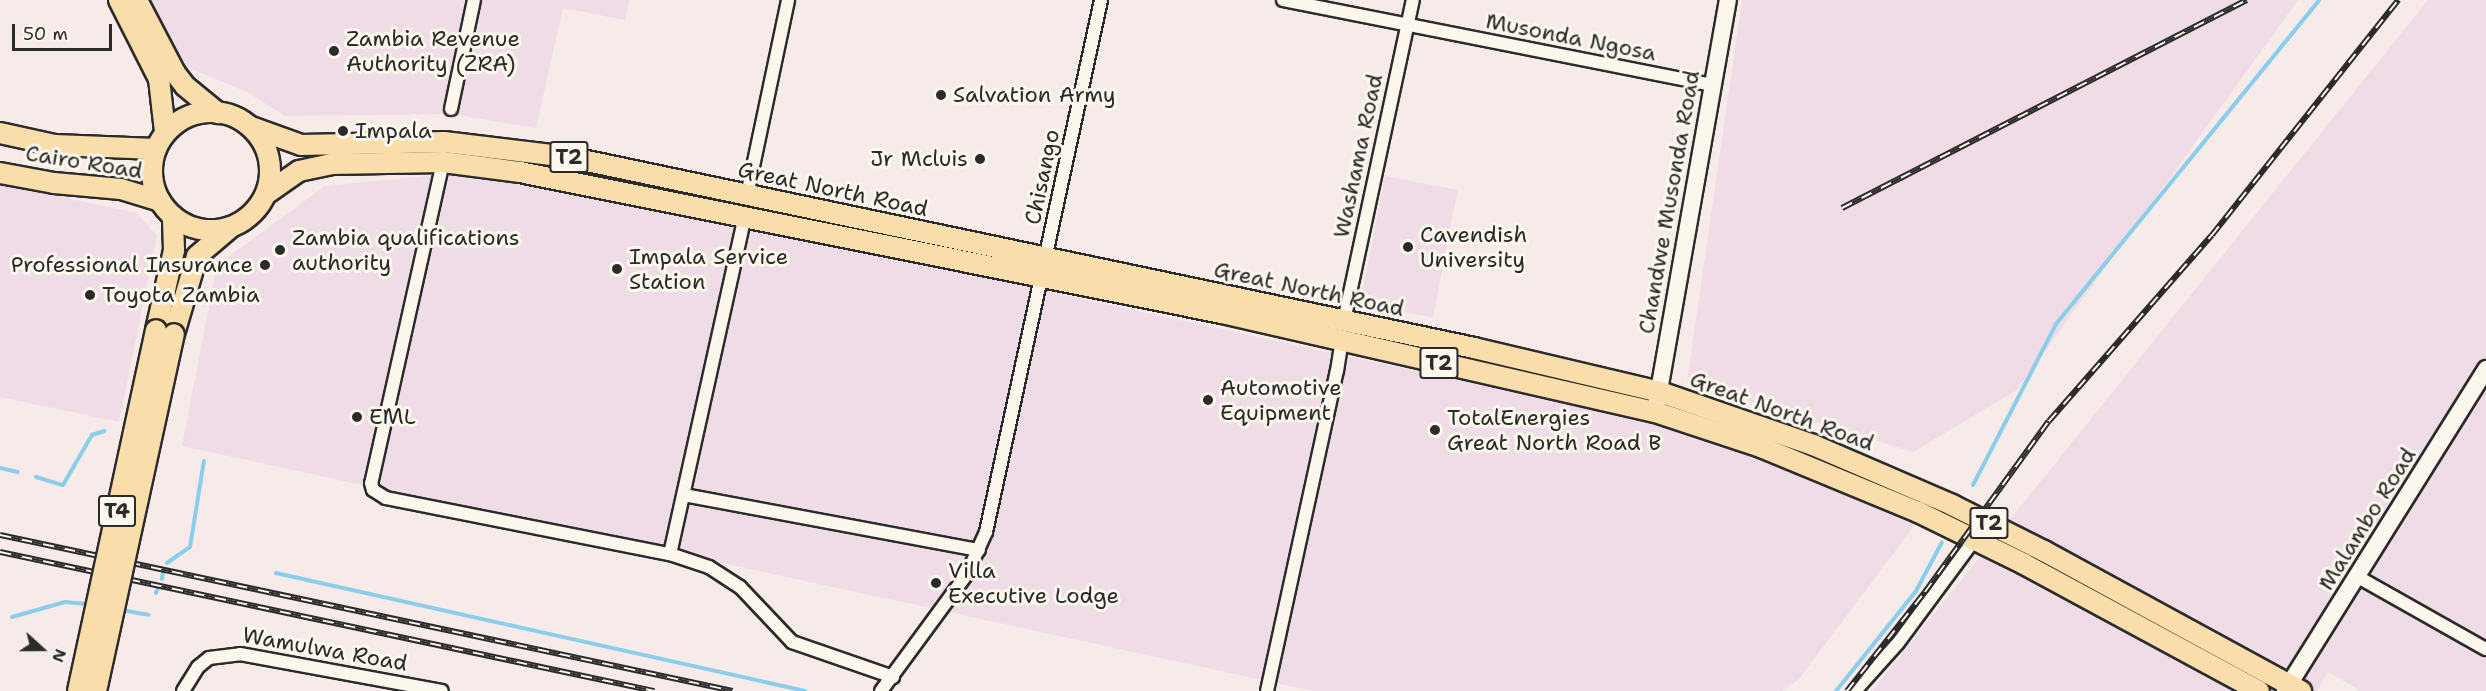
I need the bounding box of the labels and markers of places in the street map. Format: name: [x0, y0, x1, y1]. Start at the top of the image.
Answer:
place label: Zambia Revenue Authority (ZRA): [346, 25, 520, 76]
marker: Zambia Revenue Authority (ZRA): [327, 44, 341, 58]
place label: Salvation Army: [953, 82, 1116, 108]
marker: Salvation Army: [934, 88, 948, 102]
place label: Impala: [355, 118, 432, 144]
marker: Impala: [336, 124, 350, 138]
place label: Jr Mcluis: [870, 146, 968, 172]
marker: Jr Mcluis: [973, 152, 987, 166]
place label: Cavendish University: [1420, 221, 1527, 272]
place label: Zambia qualifications authority: [292, 224, 520, 276]
marker: Cavendish University: [1401, 240, 1415, 254]
marker: Zambia qualifications authority: [273, 243, 287, 257]
place label: Impala Service Station: [629, 243, 788, 294]
place label: Professional Insurance: [11, 252, 253, 278]
marker: Professional Insurance: [258, 258, 272, 272]
marker: Impala Service Station: [610, 262, 624, 276]
place label: Toyota Zambia: [102, 282, 260, 308]
marker: Toyota Zambia: [83, 288, 97, 302]
place label: Automotive Equipment: [1220, 374, 1342, 426]
marker: Automotive Equipment: [1201, 393, 1215, 407]
place label: EML: [369, 404, 416, 430]
place label: TotalEnergies Great North Road B: [1447, 404, 1661, 456]
marker: EML: [350, 410, 364, 424]
marker: TotalEnergies Great North Road B: [1428, 423, 1442, 437]
place label: Villa Executive Lodge: [948, 557, 1119, 608]
marker: Villa Executive Lodge: [929, 576, 943, 590]

